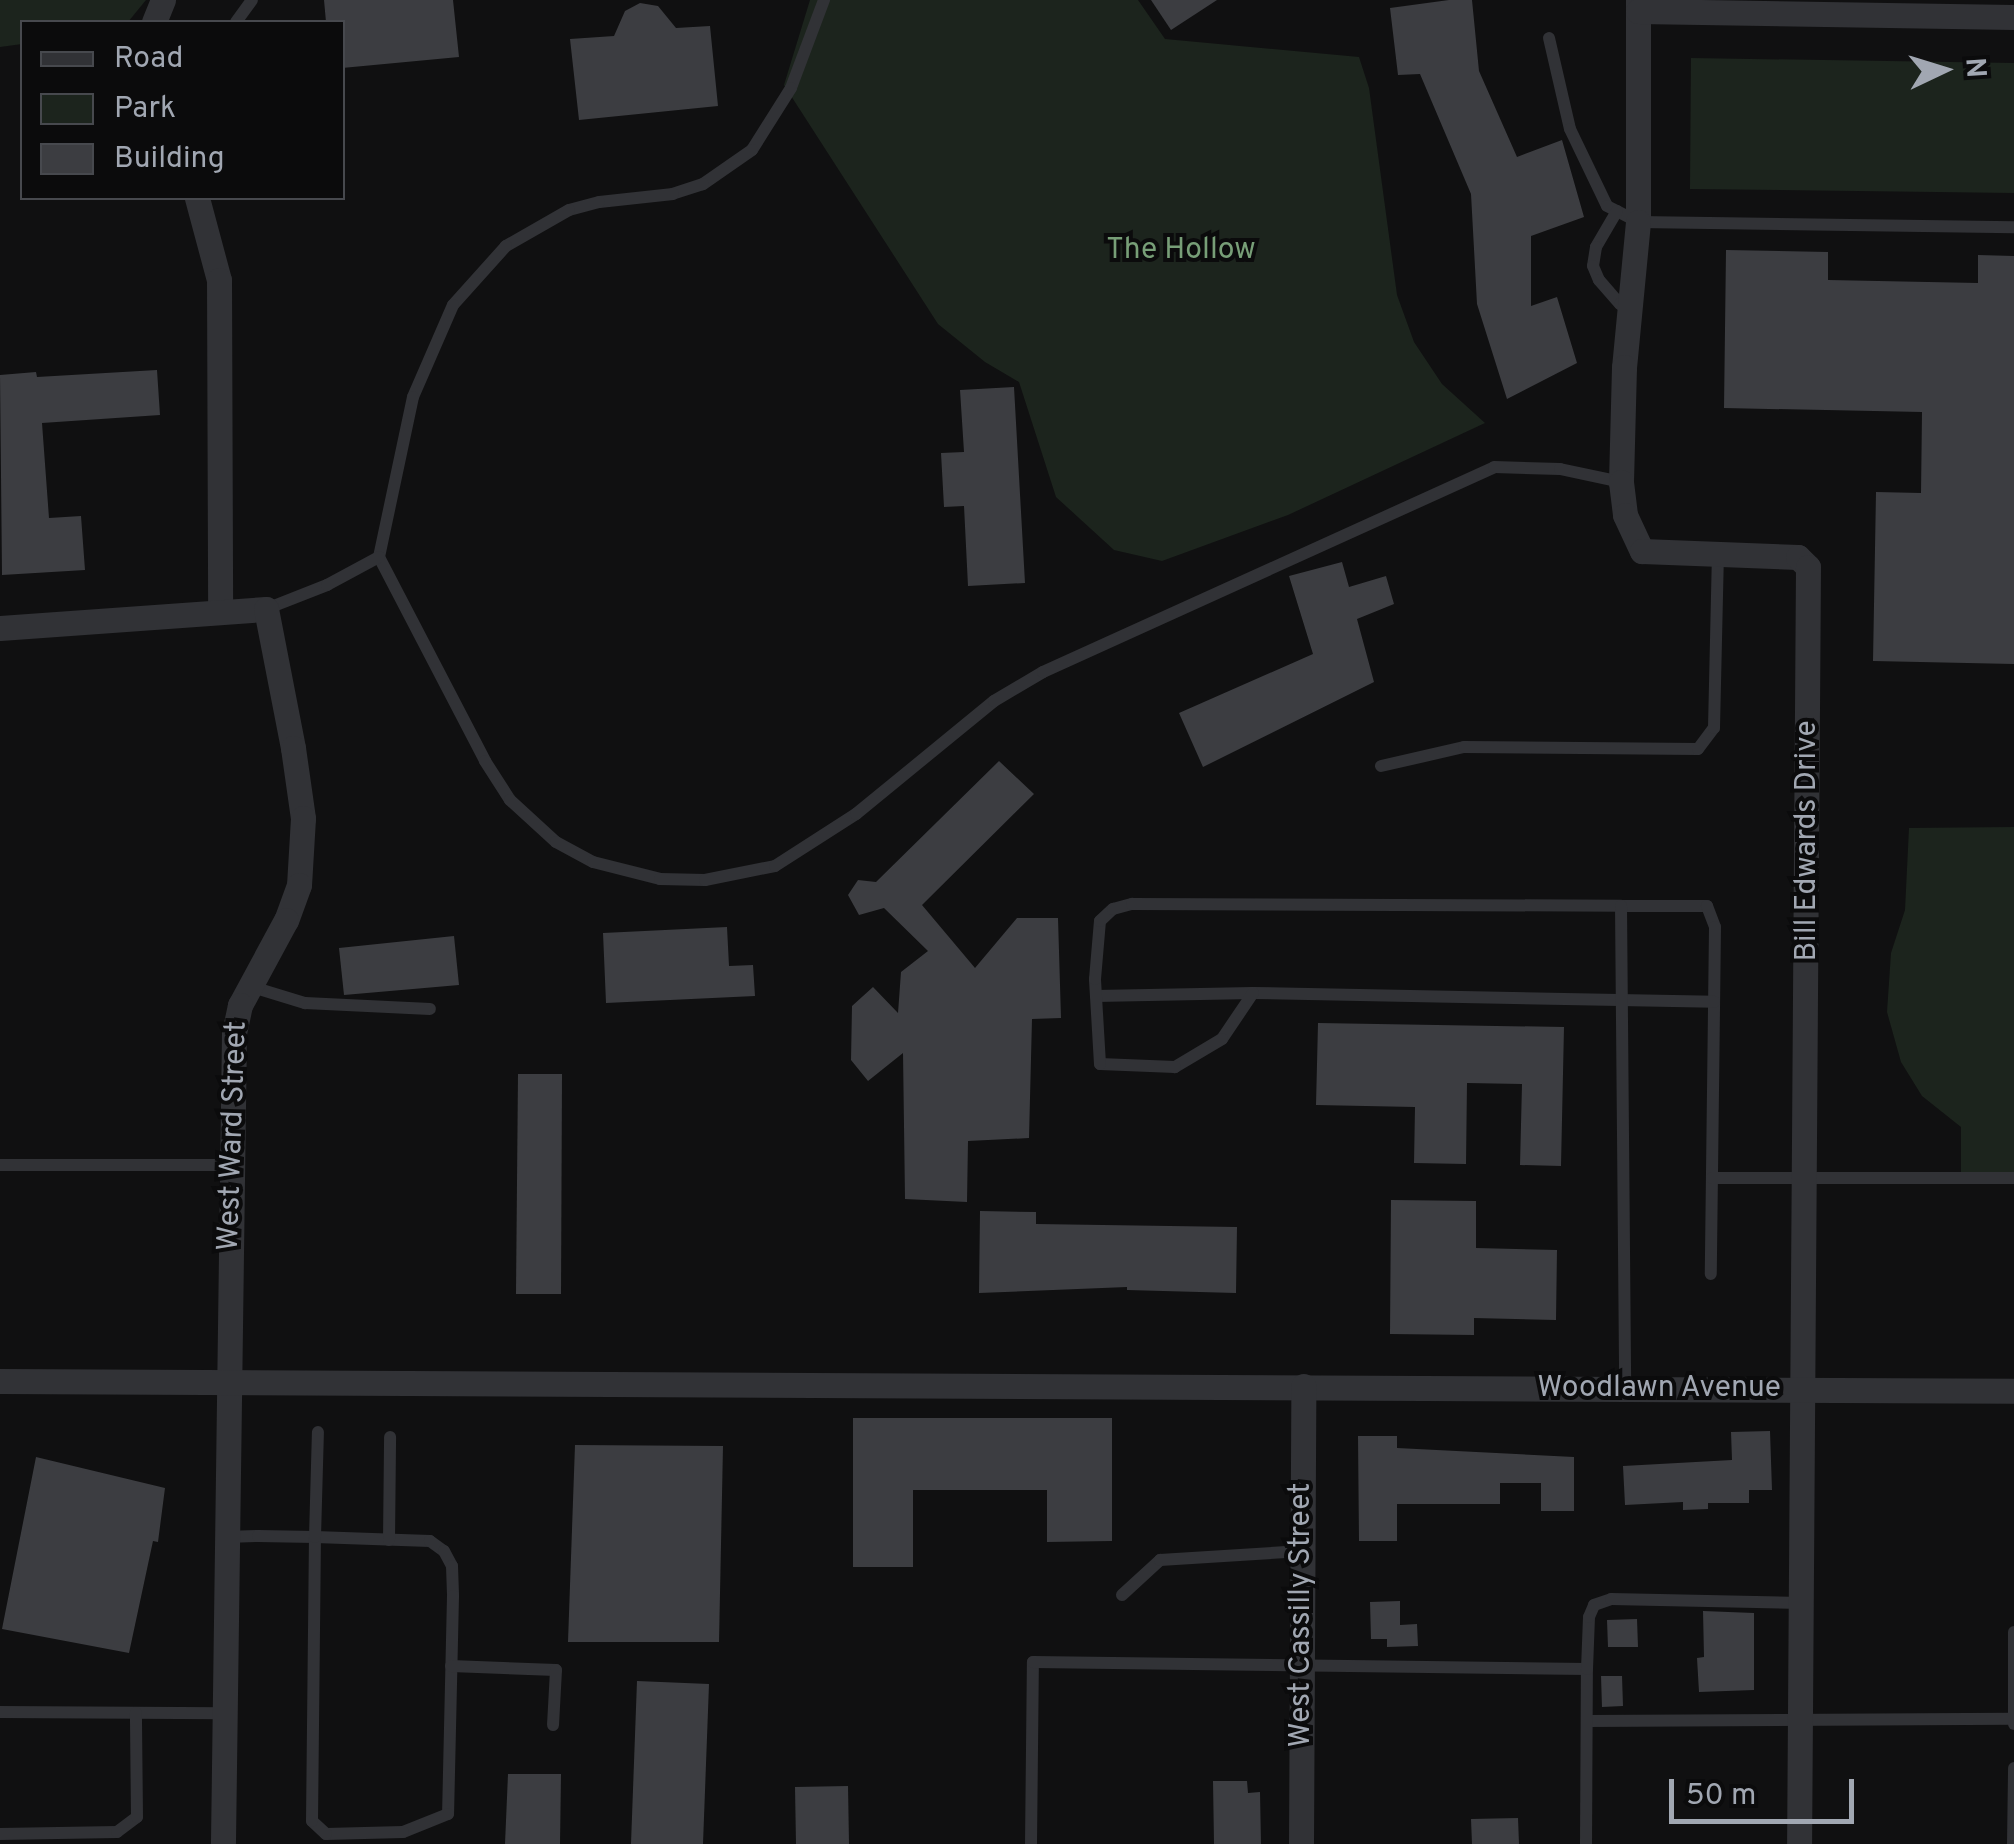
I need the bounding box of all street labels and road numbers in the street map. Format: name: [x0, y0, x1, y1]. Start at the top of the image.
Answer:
street label: Bill Edwards Drive: [1790, 720, 1826, 962]
street label: West Ward Street: [212, 1020, 256, 1252]
street label: Woodlawn Avenue: [1537, 1371, 1781, 1407]
street label: West Cassilly Street: [1284, 1483, 1320, 1747]

